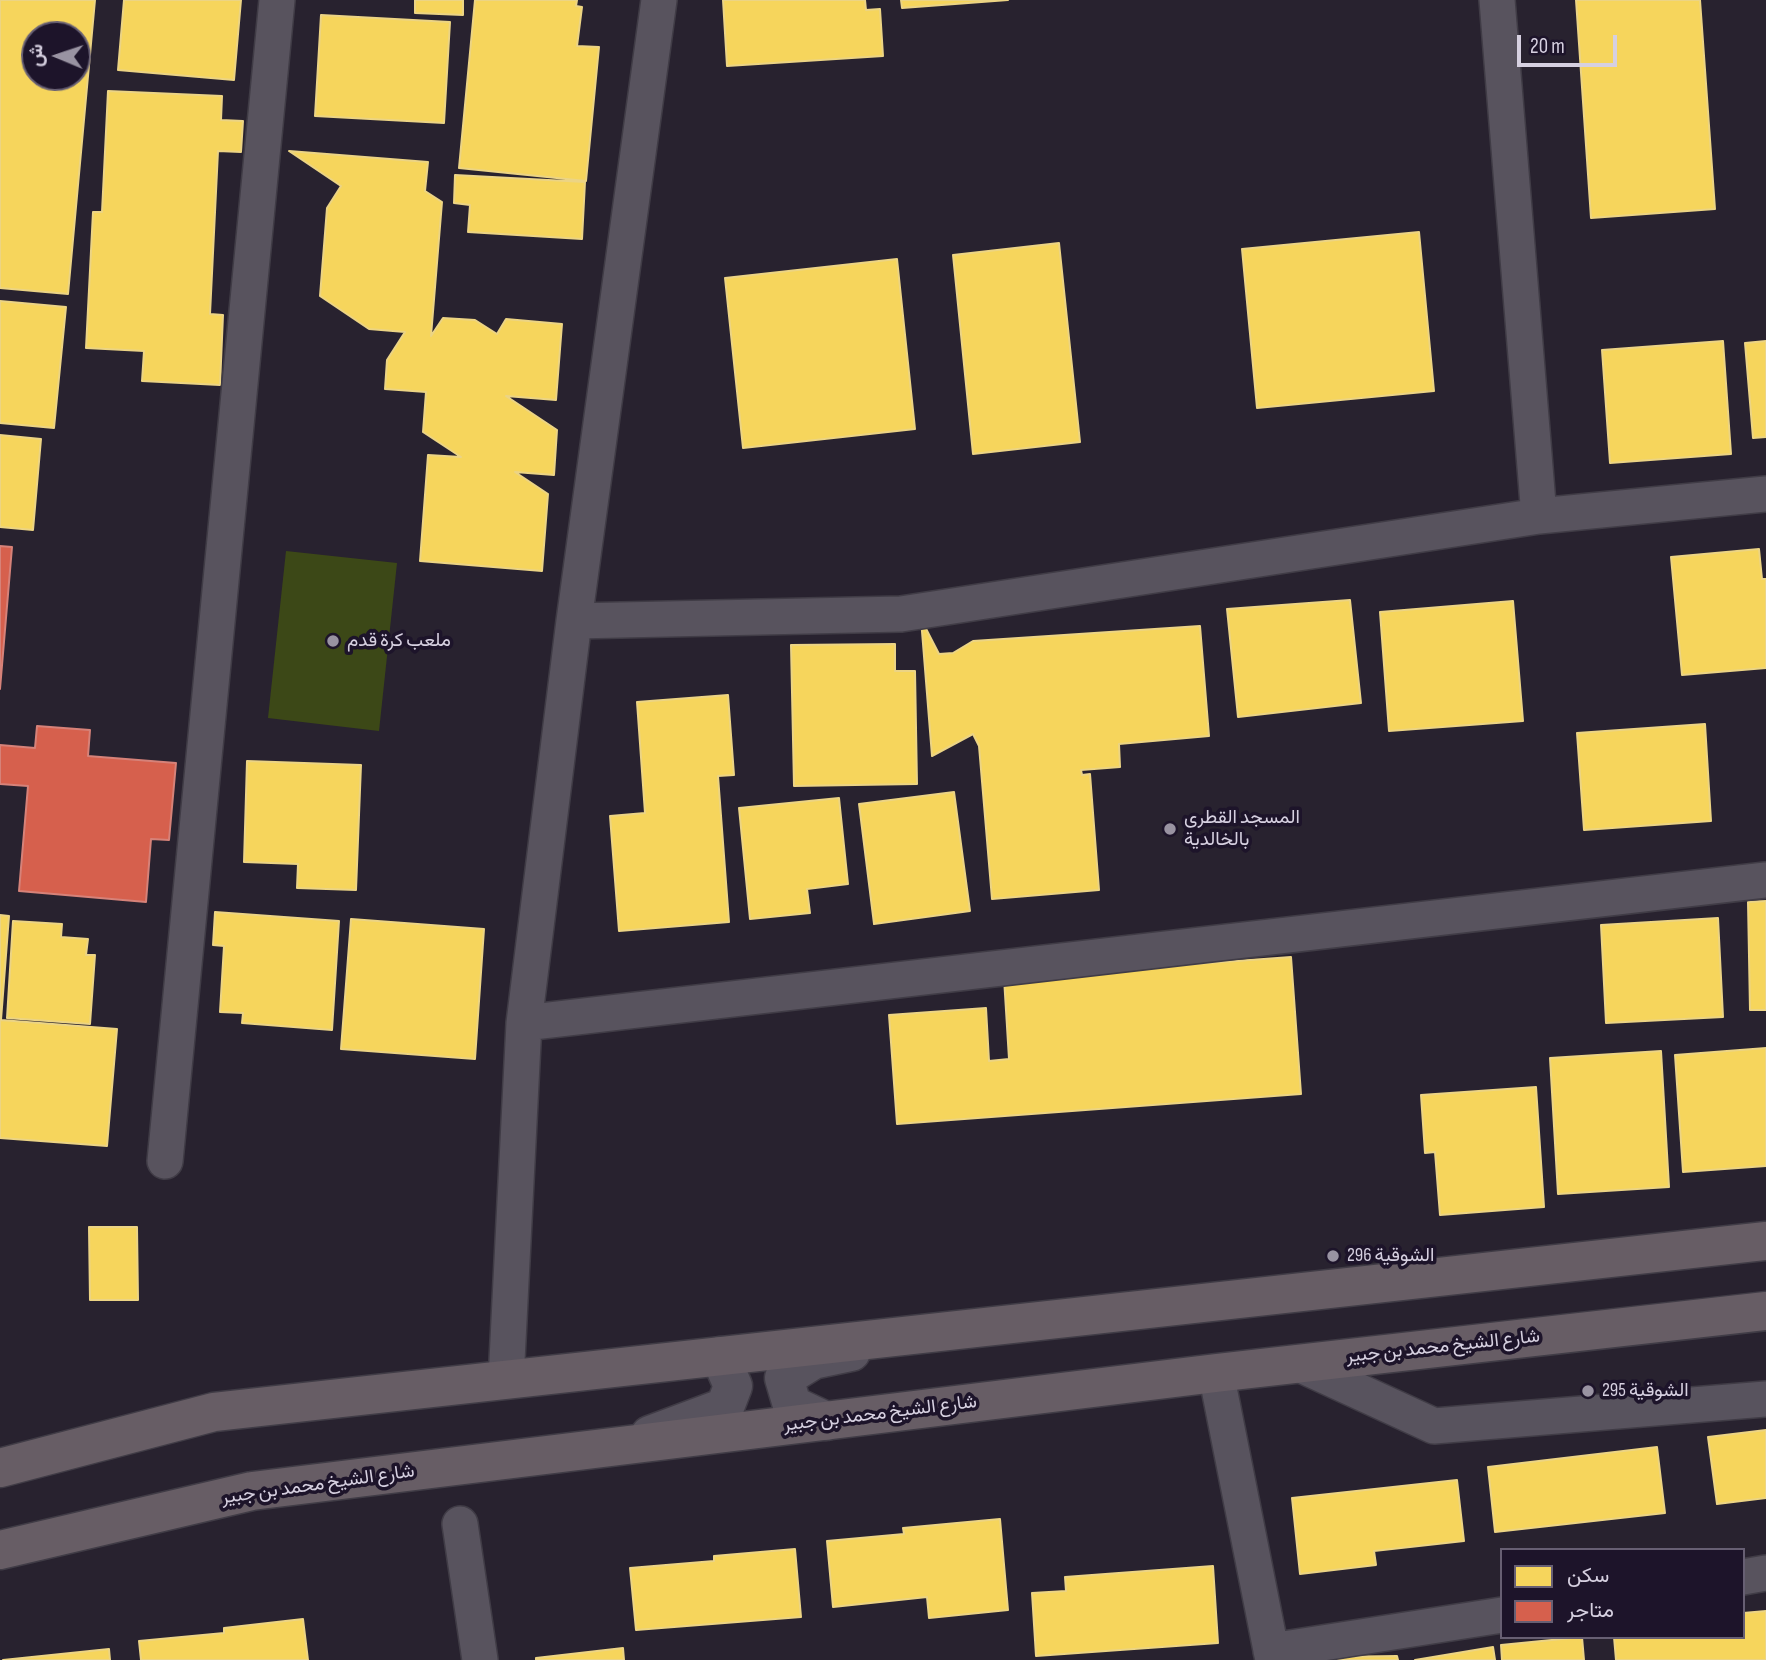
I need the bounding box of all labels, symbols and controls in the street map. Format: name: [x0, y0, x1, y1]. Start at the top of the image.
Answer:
north arrow: [21, 21, 91, 91]
scale bar: [1521, 21, 1621, 65]
text: 20 m: [1530, 34, 1565, 59]
text: ش: [25, 44, 48, 67]
place label: ملعب كرة قدم: [347, 630, 451, 652]
marker: ملعب كرة قدم: [325, 633, 341, 649]
place label: المسجد القطري بالخالدية: [1184, 807, 1300, 851]
marker: المسجد القطري بالخالدية: [1162, 821, 1178, 837]
place label: الشوقية 296: [1347, 1245, 1434, 1267]
marker: الشوقية 296: [1325, 1248, 1341, 1264]
street label: شارع الشيخ محمد بن جبير: [1345, 1325, 1541, 1369]
place label: الشوقية 295: [1602, 1380, 1689, 1402]
marker: الشوقية 295: [1580, 1383, 1596, 1399]
street label: شارع الشيخ محمد بن جبير: [782, 1391, 978, 1437]
street label: شارع الشيخ محمد بن جبير: [220, 1460, 416, 1510]
legend: [1500, 1548, 1745, 1639]
text: سكن: [1567, 1563, 1609, 1588]
text: متاجر: [1567, 1598, 1614, 1623]

